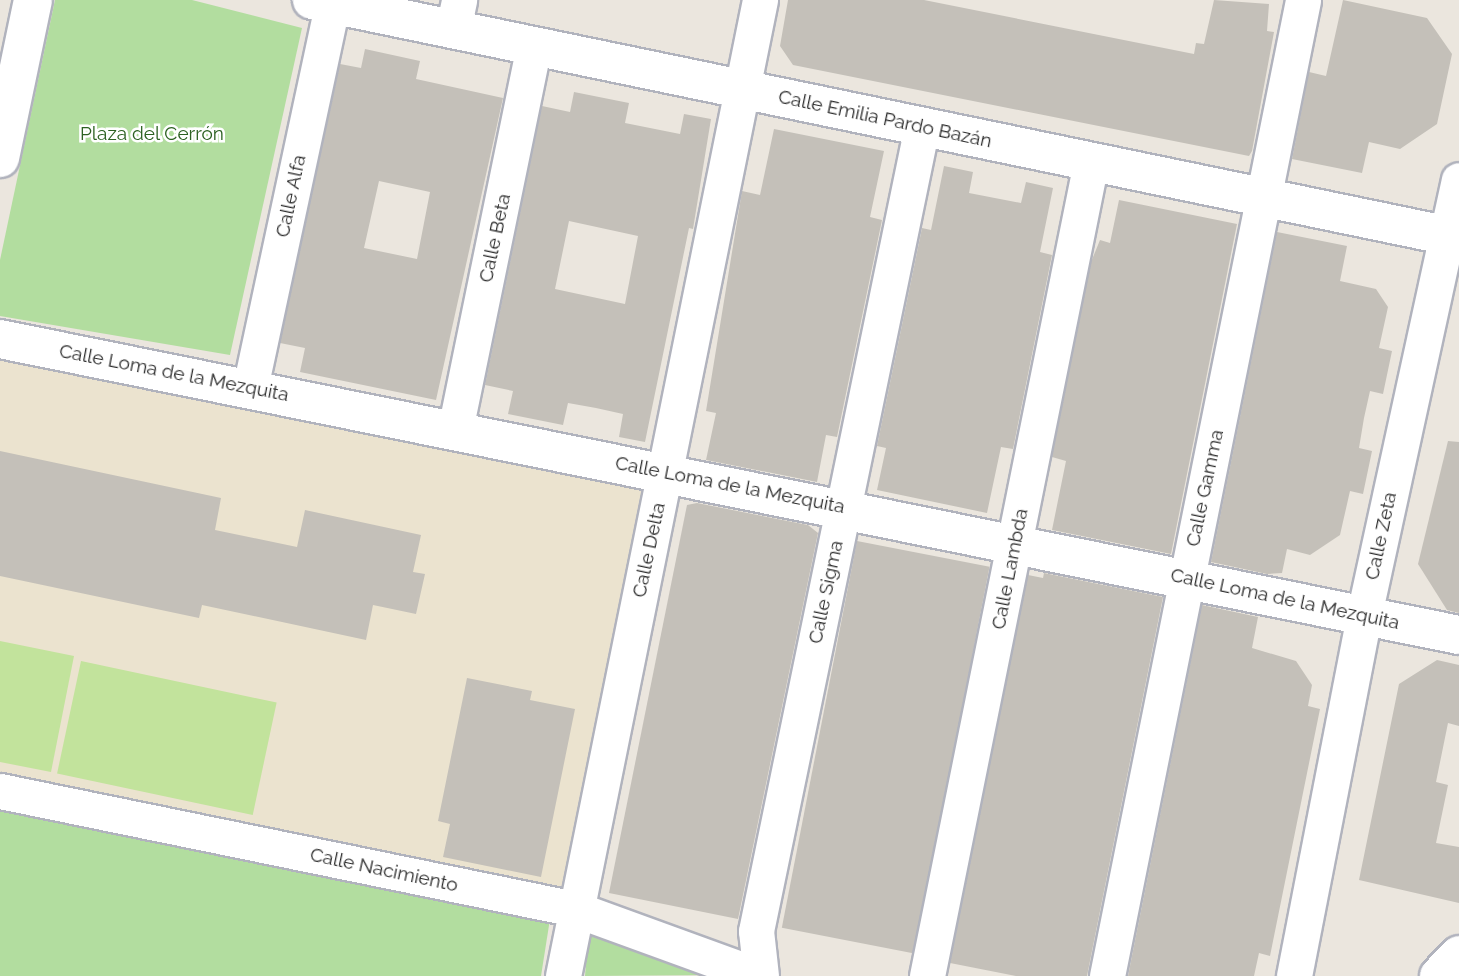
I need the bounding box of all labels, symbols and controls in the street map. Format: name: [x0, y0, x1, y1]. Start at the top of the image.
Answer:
street label: Calle Emilia Pardo Bazán: [776, 85, 994, 153]
park label: Plaza del Cerrón: [80, 123, 224, 145]
street label: Calle Alfa: [271, 152, 311, 240]
street label: Calle Beta: [474, 192, 516, 284]
street label: Calle Loma de la Mezquita: [57, 340, 291, 406]
street label: Calle Gamma: [1181, 427, 1229, 549]
street label: Calle Loma de la Mezquita: [613, 452, 847, 518]
street label: Calle Zeta: [1361, 490, 1401, 582]
street label: Calle Delta: [628, 501, 670, 599]
street label: Calle Lambda: [987, 507, 1033, 631]
street label: Calle Sigma: [804, 538, 848, 646]
street label: Calle Loma de la Mezquita: [1169, 564, 1401, 634]
street label: Calle Nacimiento: [308, 843, 460, 897]

